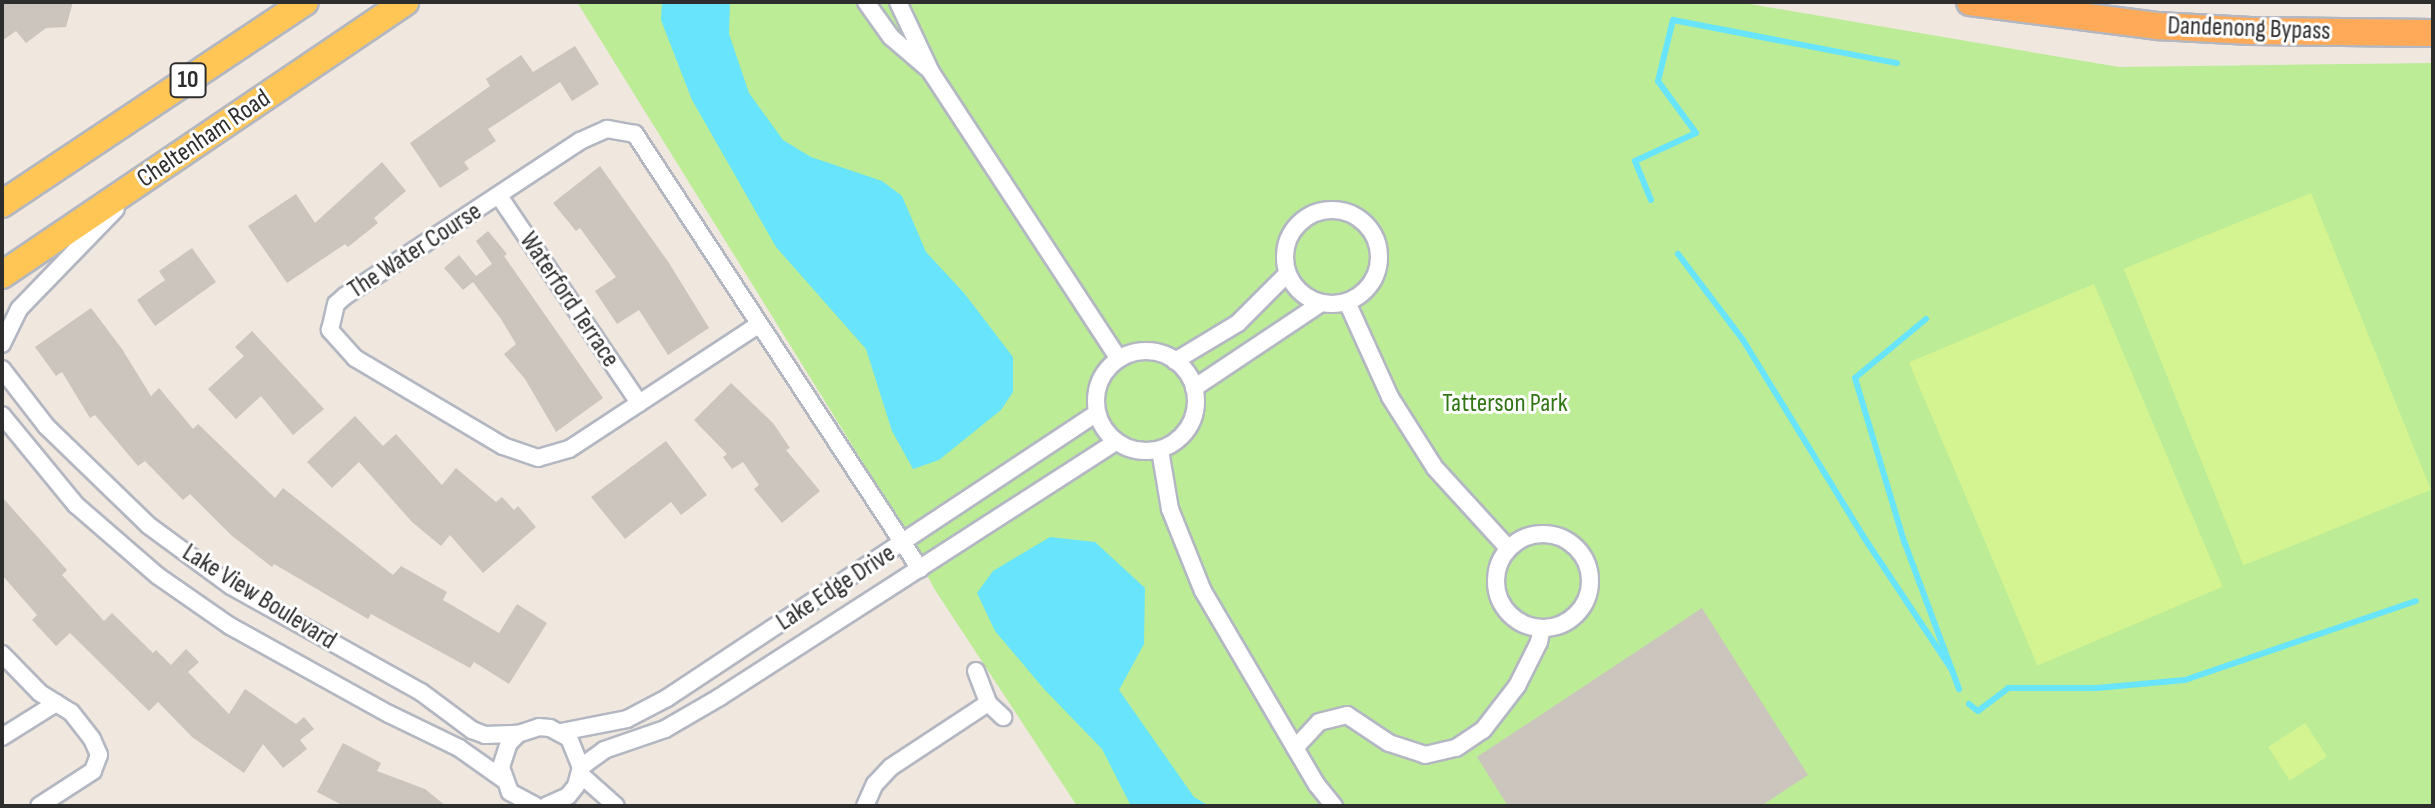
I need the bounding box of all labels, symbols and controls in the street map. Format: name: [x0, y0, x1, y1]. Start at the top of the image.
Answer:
street label: Dandenong Bypass: [2167, 11, 2331, 47]
road number: 10: [168, 60, 208, 100]
street label: Cheltenham Road: [132, 83, 276, 195]
street label: The Water Course: [342, 196, 488, 306]
street label: Waterford Terrace: [512, 226, 626, 374]
park label: Tatterson Park: [1442, 388, 1568, 420]
street label: Lake View Boulevard: [176, 537, 342, 657]
street label: Lake Edge Drive: [771, 538, 901, 638]

